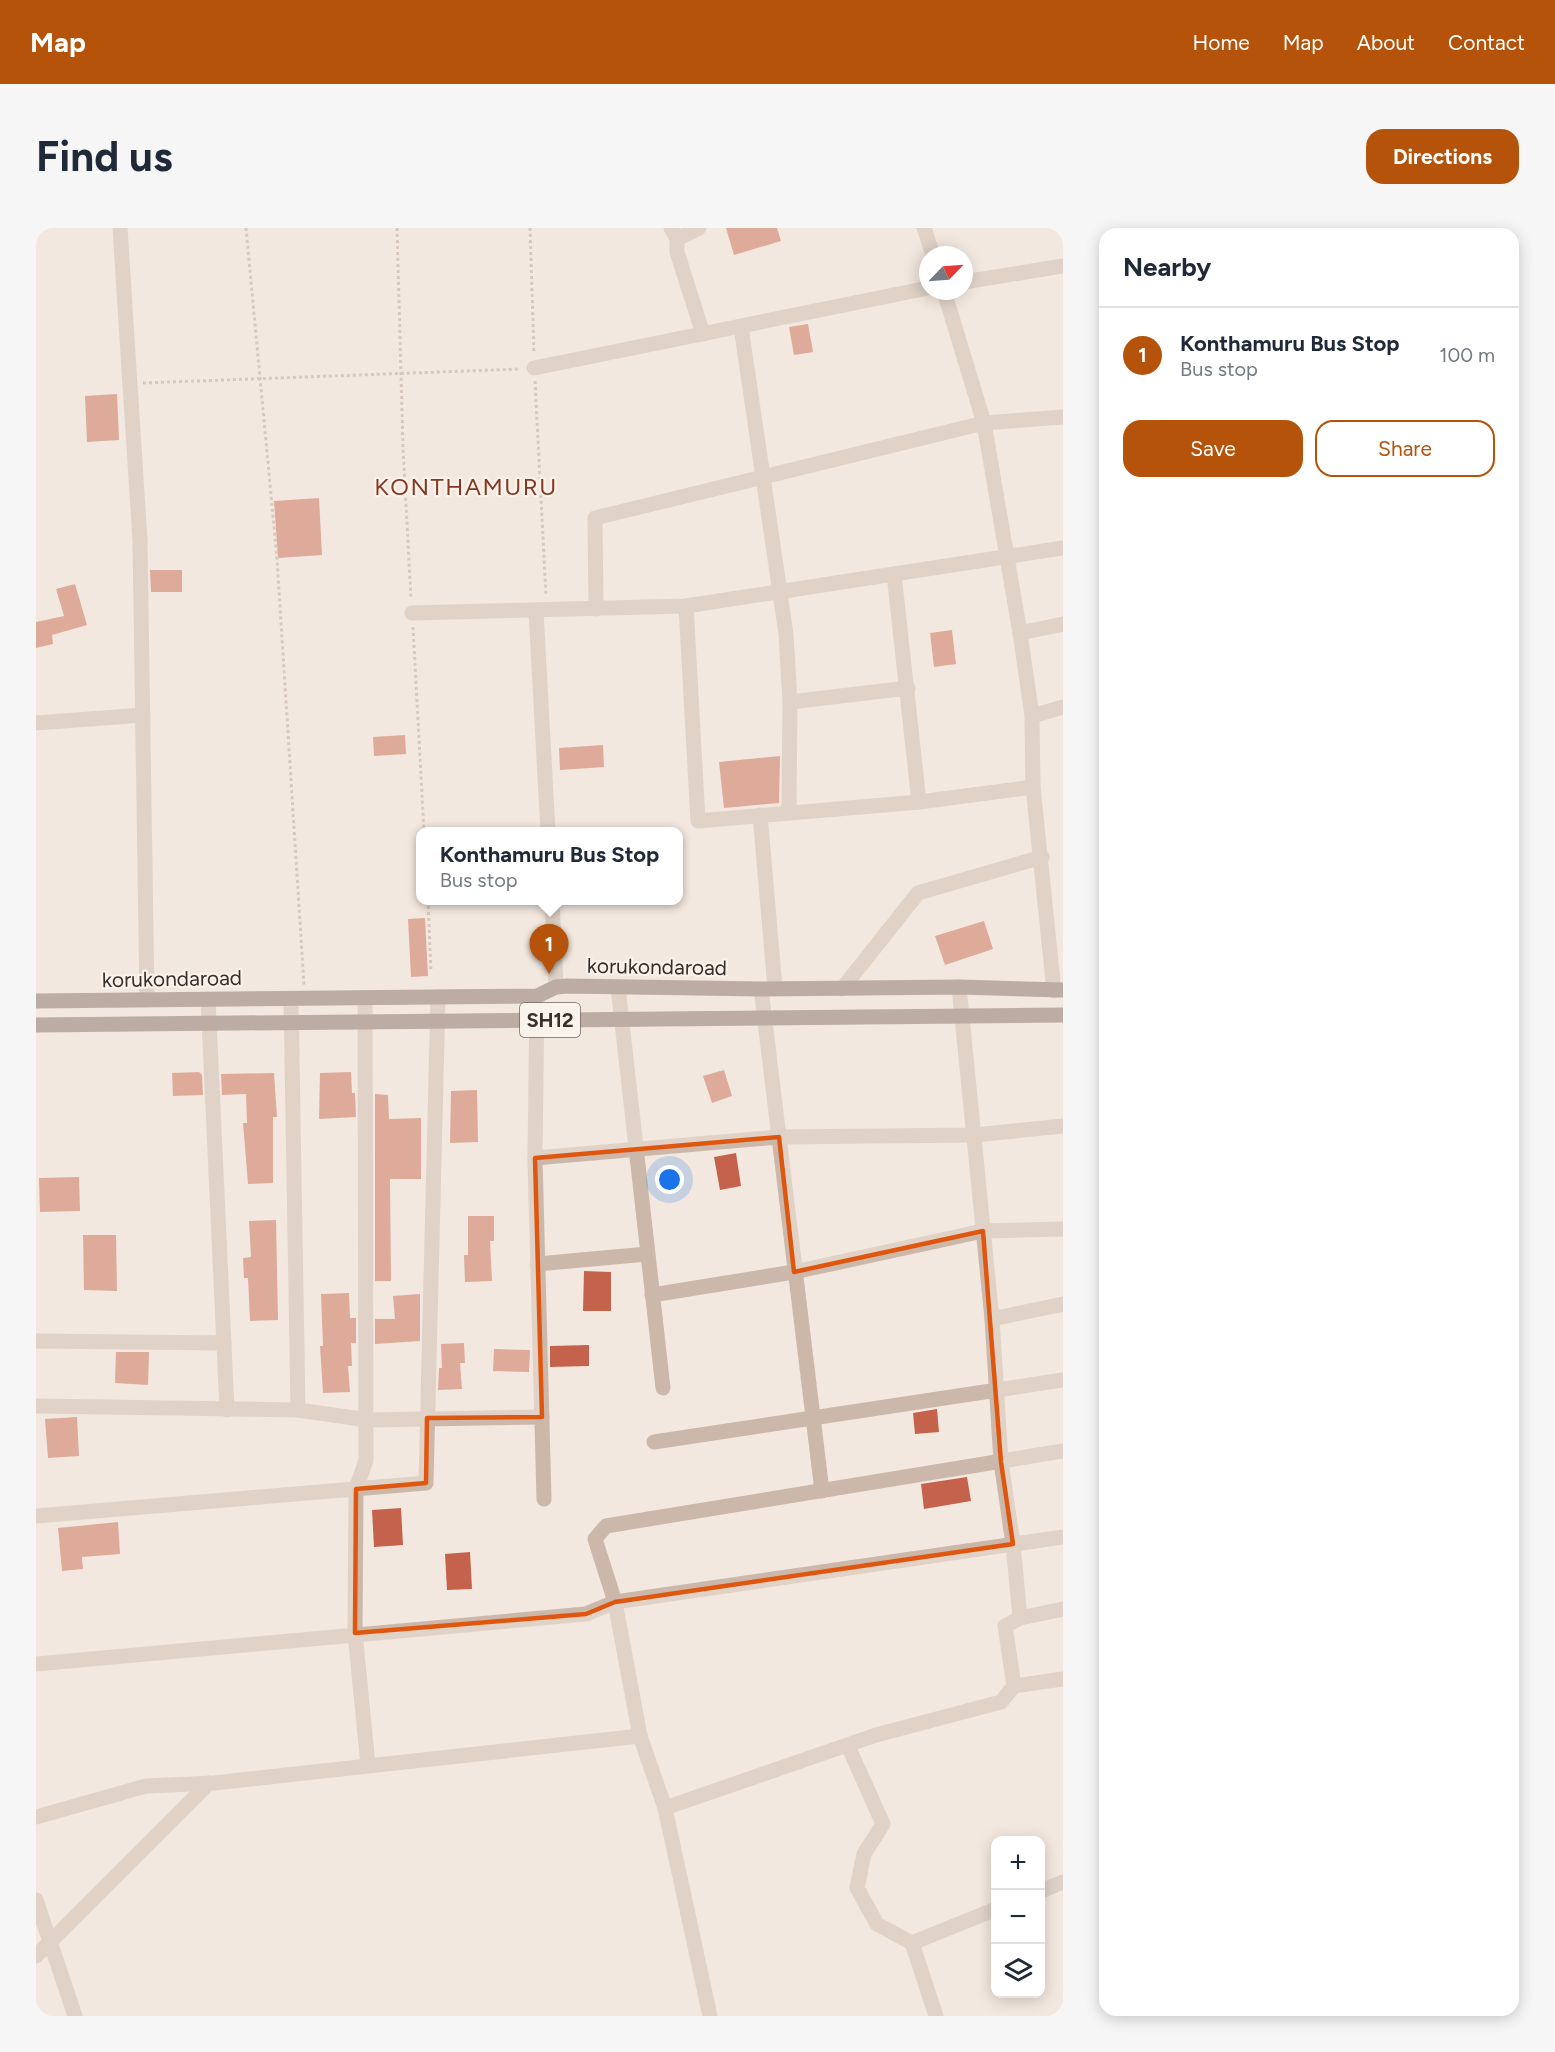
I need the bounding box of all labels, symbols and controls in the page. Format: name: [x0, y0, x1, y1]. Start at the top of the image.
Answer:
text: Map: [30, 25, 86, 59]
text: Home: [1193, 30, 1250, 55]
text: Map: [1283, 30, 1324, 55]
text: About: [1357, 30, 1415, 55]
text: Contact: [1448, 30, 1525, 55]
button: Directions: [1366, 129, 1519, 184]
text: Find us: [36, 131, 173, 182]
north arrow: [919, 246, 973, 300]
text: Nearby: [1123, 251, 1211, 283]
text: Konthamuru Bus Stop: [1180, 330, 1400, 357]
text: 1: [1138, 343, 1147, 367]
text: 100 m: [1439, 343, 1495, 367]
text: Bus stop: [1180, 357, 1258, 381]
button: Save: [1123, 420, 1303, 477]
button: Share: [1315, 420, 1495, 477]
district label: KONTHAMURU: [374, 472, 558, 501]
popup: [416, 827, 683, 905]
text: Konthamuru Bus Stop: [440, 841, 659, 868]
text: Bus stop: [440, 868, 518, 892]
pin: 1: [530, 924, 568, 974]
street label: korukondaroad: [587, 953, 727, 980]
street label: korukondaroad: [102, 965, 242, 992]
road number: SH12: [520, 1003, 580, 1037]
your location: [655, 1165, 684, 1194]
map controls: [991, 1836, 1045, 1998]
button: +: [991, 1836, 1045, 1890]
button: −: [991, 1890, 1045, 1944]
button: layers: [991, 1944, 1045, 1998]

